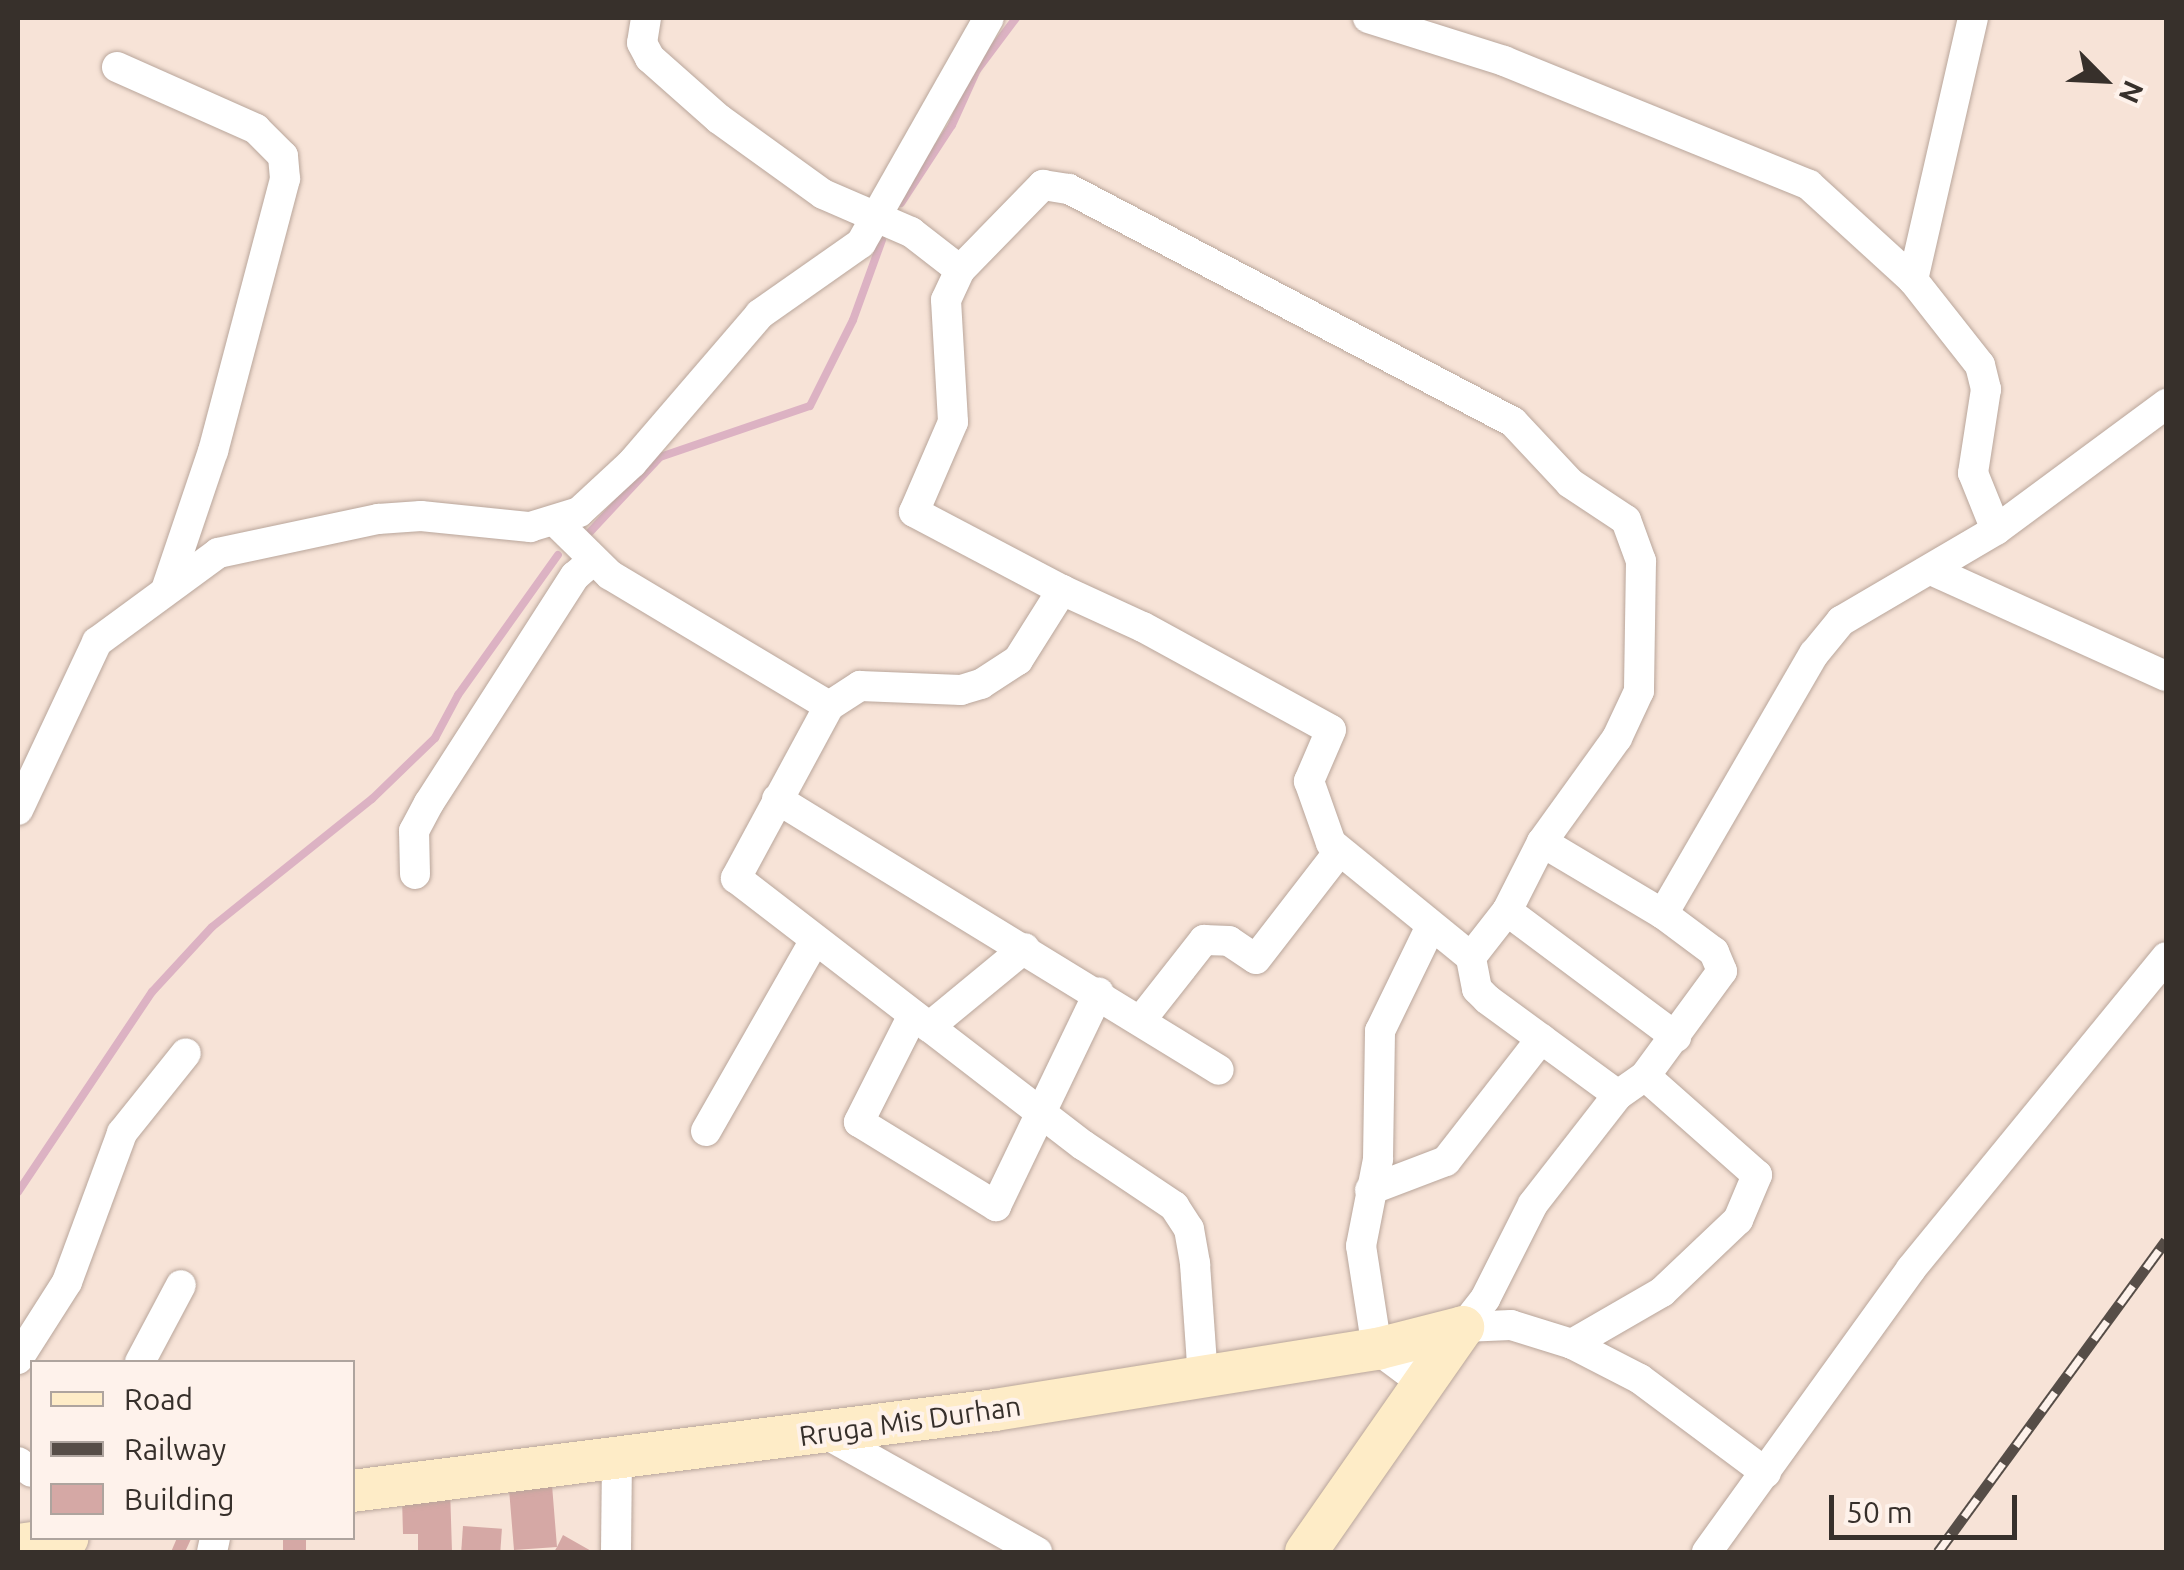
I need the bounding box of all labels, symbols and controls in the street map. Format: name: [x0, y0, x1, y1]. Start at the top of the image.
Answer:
north arrow: [2054, 30, 2154, 130]
text: N: [2113, 77, 2150, 108]
legend: [30, 1360, 355, 1540]
text: Road: [124, 1382, 193, 1416]
street label: Rruga Mis Durhan: [797, 1389, 1023, 1453]
text: Railway: [124, 1432, 226, 1466]
scale bar: [1834, 1475, 2022, 1537]
text: Building: [124, 1482, 235, 1516]
text: 50 m: [1846, 1495, 1913, 1529]

